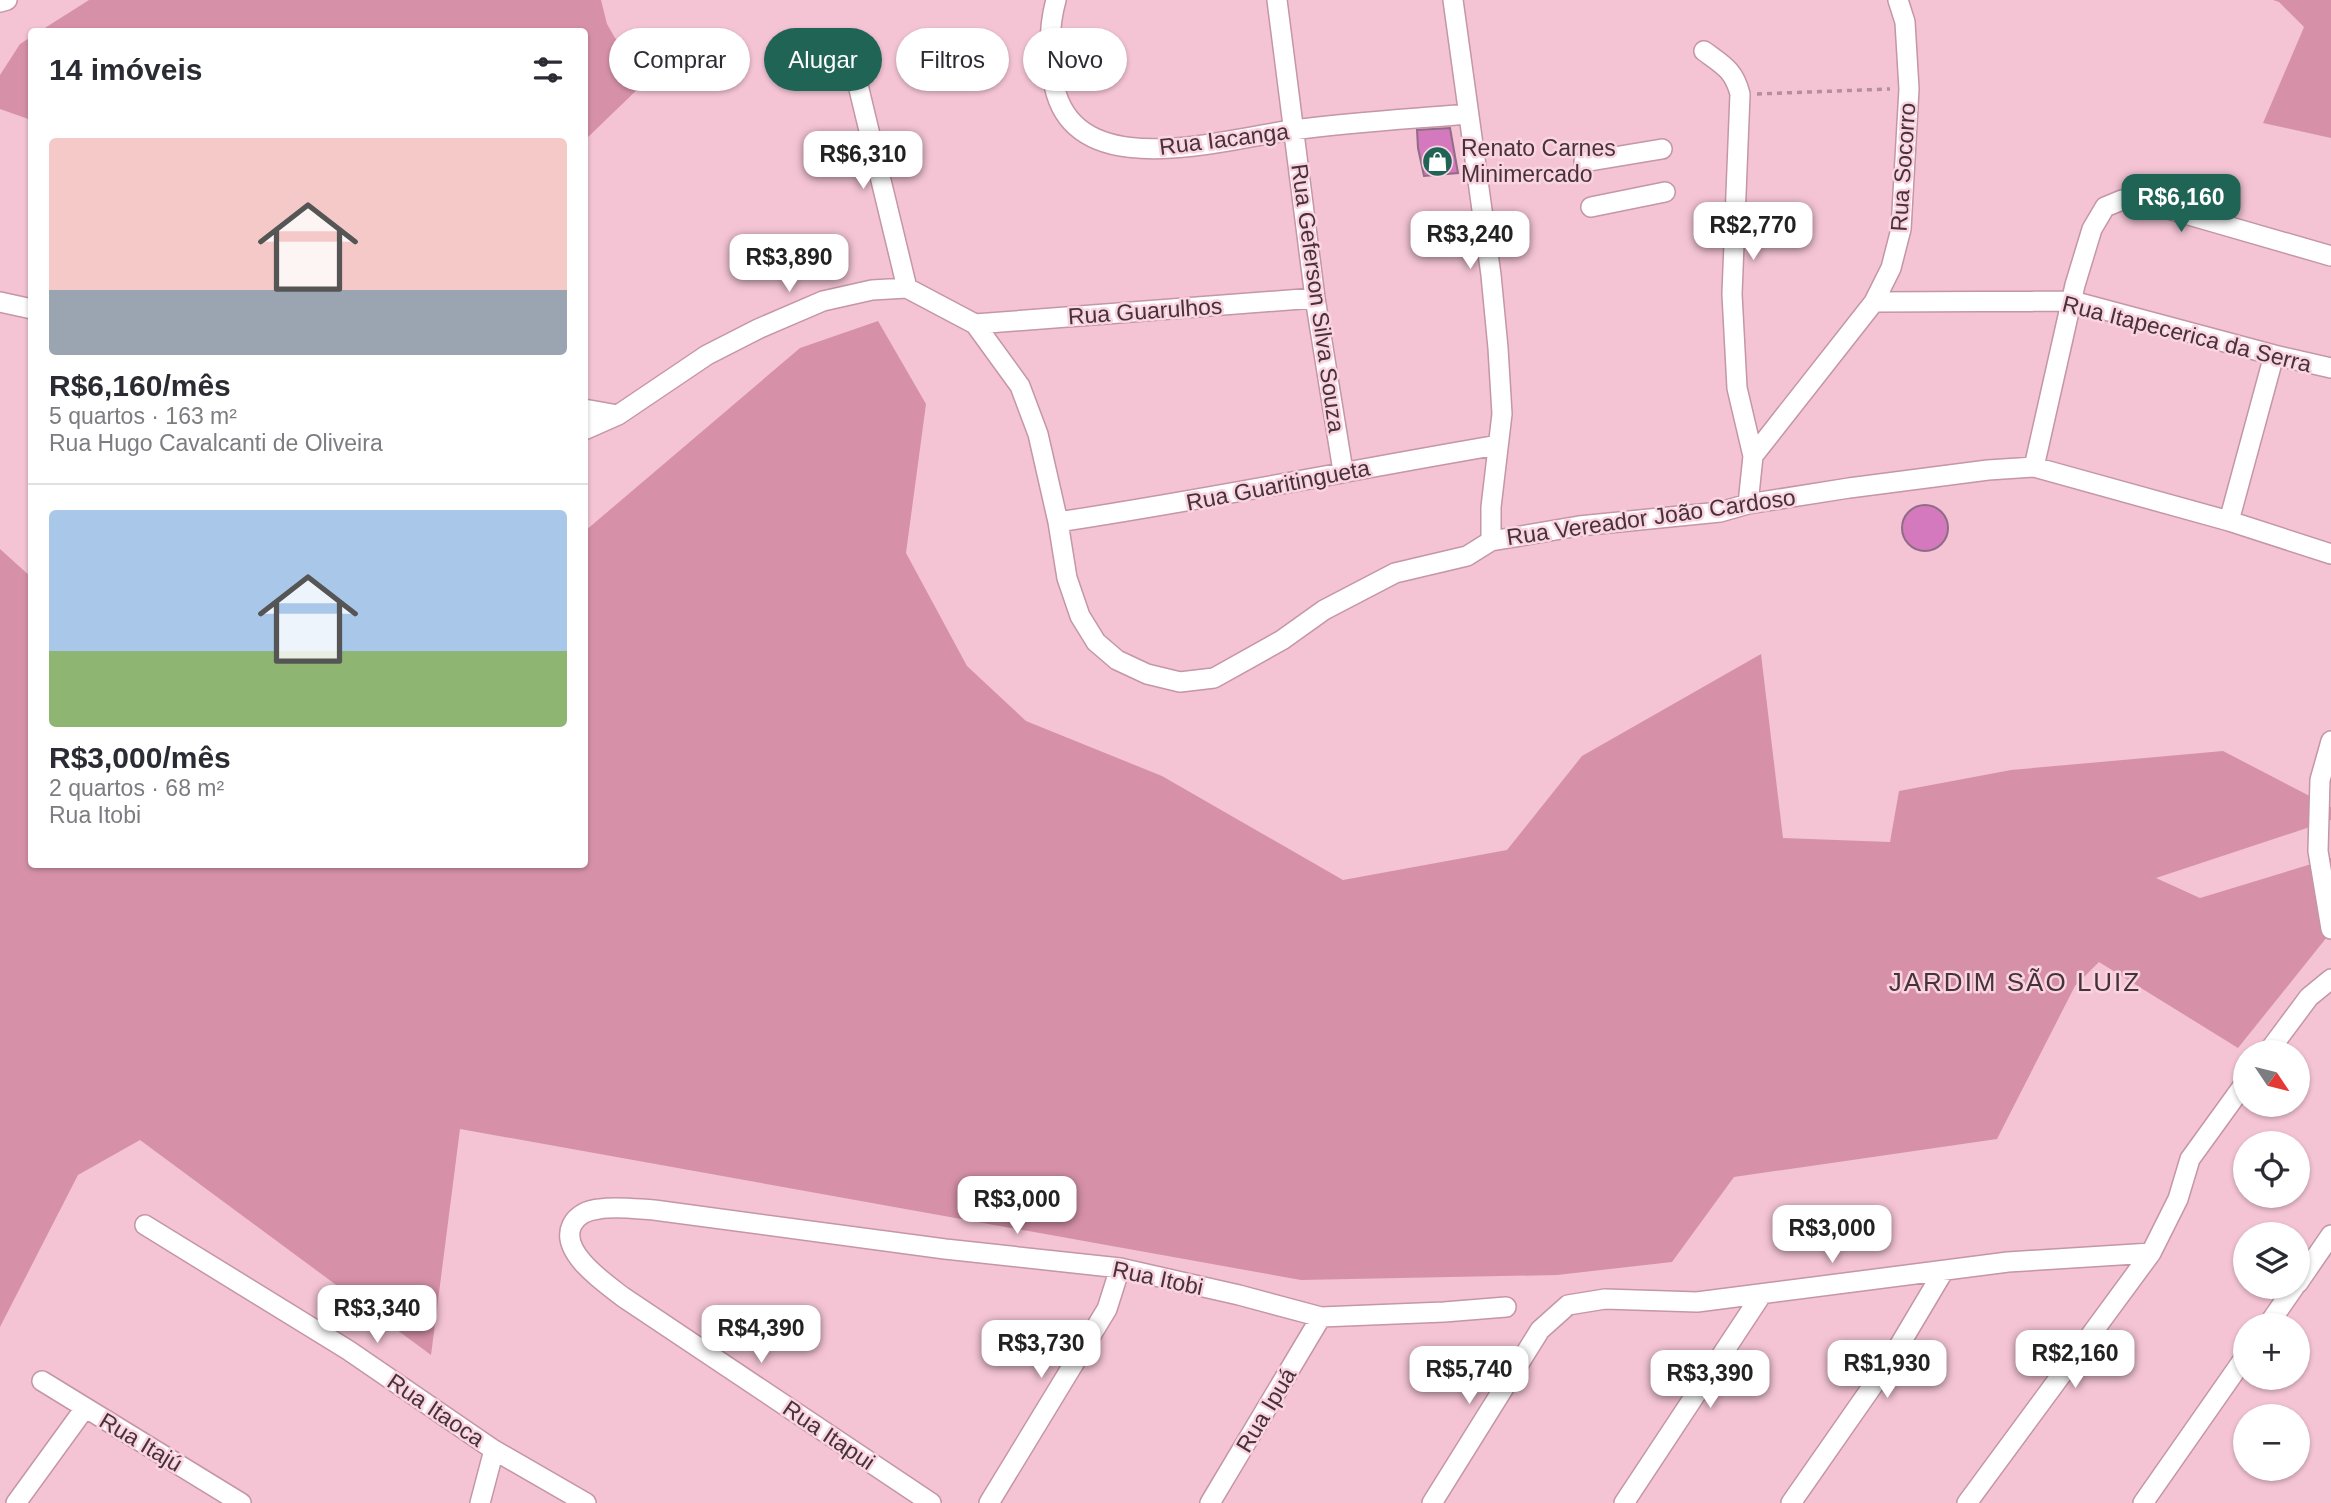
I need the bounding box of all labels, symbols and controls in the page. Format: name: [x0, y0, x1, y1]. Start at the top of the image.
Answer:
chip: Comprar: [609, 28, 750, 91]
chip: Alugar: [764, 28, 882, 91]
chip: Filtros: [896, 28, 1009, 91]
chip: Novo: [1023, 28, 1127, 91]
icon: filters: [529, 51, 567, 89]
text: 14 imóveis: [49, 53, 202, 86]
street label: Rua Socorro: [1886, 102, 1920, 232]
street label: Rua Iacanga: [1158, 118, 1291, 160]
pin: R$6,310: [798, 132, 928, 191]
place label: Renato Carnes Minimercado: [1461, 135, 1616, 187]
text: R$6,310: [820, 141, 906, 167]
shop icon: Renato Carnes Minimercado: [1421, 144, 1455, 178]
street label: Rua Geferson Silva Souza: [1286, 162, 1350, 434]
pin: R$6,160: [2116, 174, 2246, 234]
icon: home: [245, 184, 371, 310]
text: R$6,160: [2138, 184, 2224, 210]
pin: R$2,770: [1688, 202, 1818, 262]
pin: R$3,240: [1405, 212, 1535, 271]
text: R$2,770: [1710, 212, 1796, 238]
text: R$3,240: [1427, 221, 1513, 247]
pin: R$3,890: [724, 234, 854, 294]
text: R$3,890: [746, 244, 832, 270]
street label: Rua Itapecerica da Serra: [2060, 290, 2314, 378]
street label: Rua Guarulhos: [1067, 293, 1223, 329]
text: R$6,160/mês: [49, 369, 231, 402]
text: 5 quartos · 163 m²: [49, 403, 237, 429]
text: Rua Hugo Cavalcanti de Oliveira: [49, 430, 383, 456]
street label: Rua Guaritingueta: [1184, 454, 1372, 516]
street label: Rua Vereador João Cardoso: [1505, 484, 1797, 550]
icon: home: [245, 556, 371, 682]
text: R$3,000/mês: [49, 741, 231, 774]
text: 2 quartos · 68 m²: [49, 775, 224, 801]
text: Rua Itobi: [49, 802, 141, 828]
district label: JARDIM SÃO LUIZ: [1889, 967, 2141, 997]
north arrow: [2233, 1040, 2310, 1116]
map controls: [2233, 1040, 2310, 1481]
button: locate: [2233, 1131, 2310, 1208]
pin: R$3,000: [952, 1176, 1082, 1236]
text: R$3,000: [974, 1186, 1060, 1212]
pin: R$3,000: [1767, 1206, 1897, 1265]
text: R$3,000: [1789, 1215, 1875, 1241]
button: layers: [2233, 1222, 2310, 1299]
street label: Rua Itobi: [1110, 1256, 1206, 1300]
pin: R$3,340: [312, 1286, 442, 1345]
text: R$3,340: [334, 1295, 420, 1321]
pin: R$4,390: [696, 1306, 826, 1365]
button: +: [2233, 1313, 2310, 1390]
text: R$4,390: [718, 1315, 804, 1341]
pin: R$3,730: [976, 1320, 1106, 1380]
text: R$3,730: [998, 1330, 1084, 1356]
pin: R$2,160: [2010, 1330, 2140, 1390]
pin: R$1,930: [1822, 1340, 1952, 1400]
text: R$2,160: [2032, 1340, 2118, 1366]
pin: R$5,740: [1404, 1346, 1534, 1406]
pin: R$3,390: [1645, 1350, 1775, 1410]
text: R$1,930: [1844, 1350, 1930, 1376]
text: R$5,740: [1426, 1356, 1512, 1382]
text: R$3,390: [1667, 1360, 1753, 1386]
street label: Rua Ipuá: [1231, 1363, 1301, 1457]
street label: Rua Itaoca: [383, 1368, 490, 1452]
street label: Rua Itapui: [778, 1395, 880, 1475]
button: −: [2233, 1404, 2310, 1481]
street label: Rua Itajú: [95, 1407, 187, 1477]

